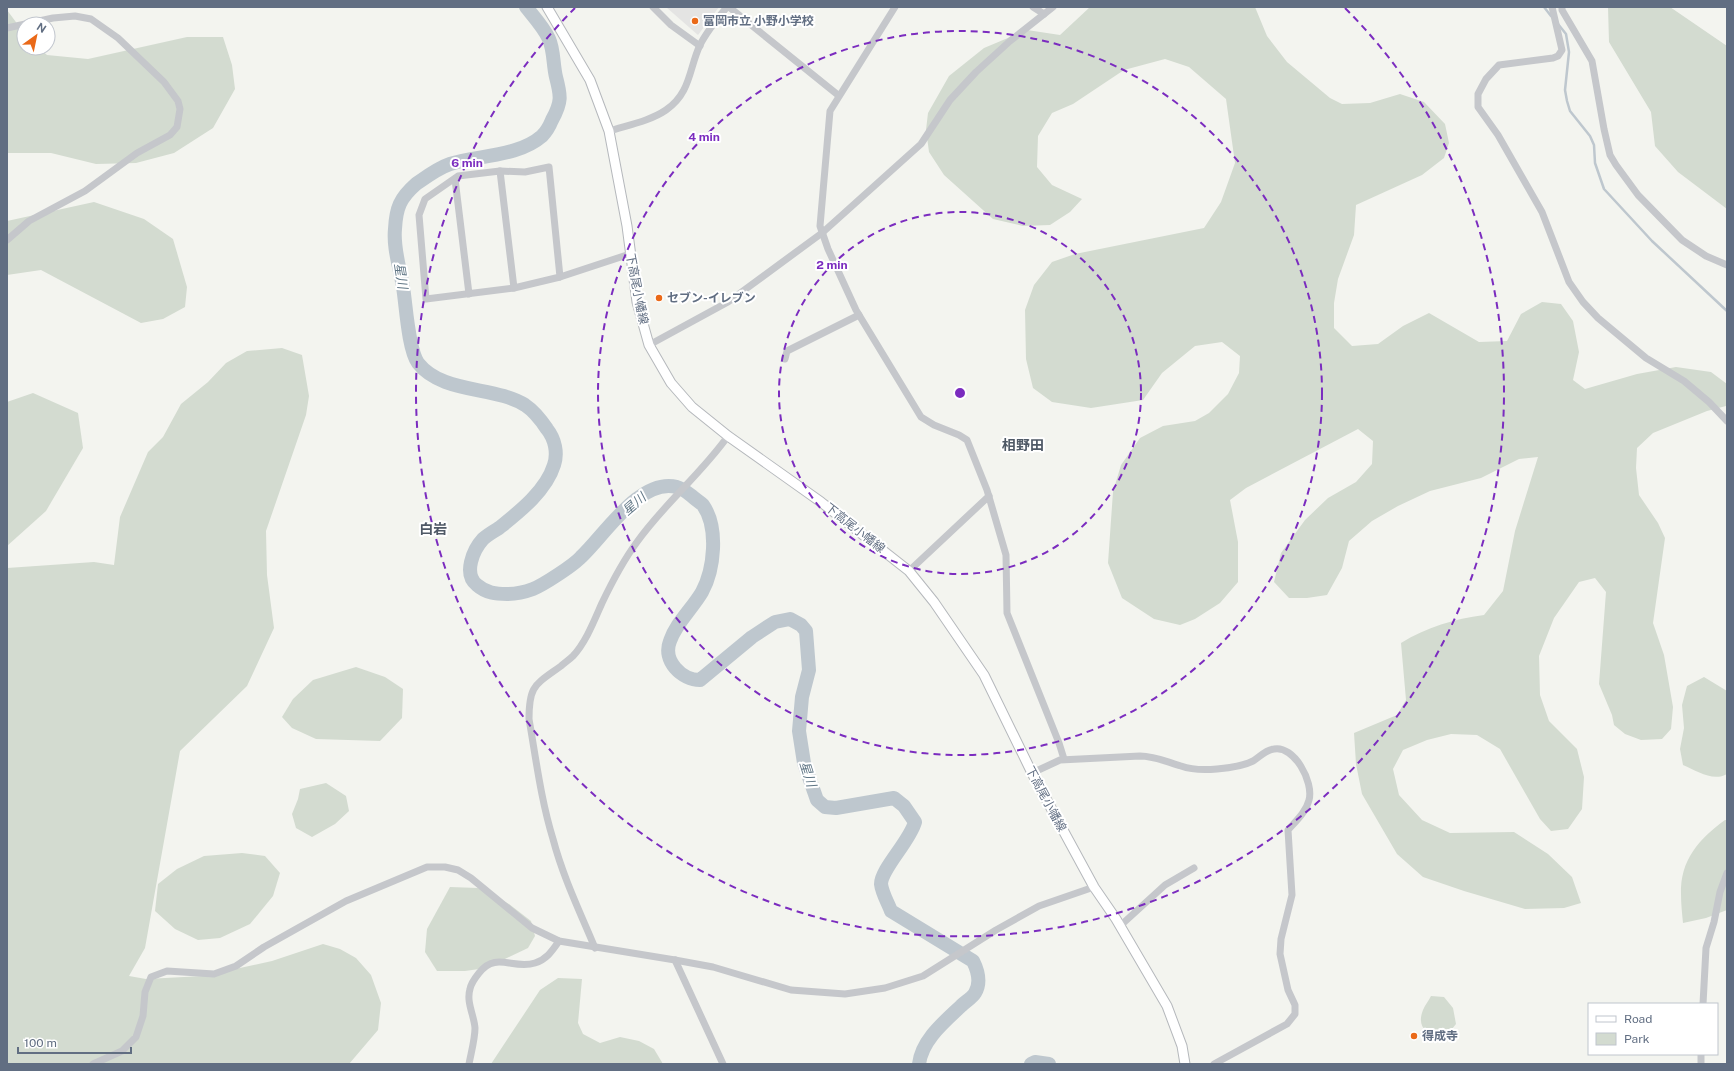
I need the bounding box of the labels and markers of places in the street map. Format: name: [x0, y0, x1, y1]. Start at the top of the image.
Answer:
place label: 富岡市立 小野小学校: [703, 14, 814, 28]
marker: 富岡市立 小野小学校: [690, 16, 700, 26]
place label: セブン-イレブン: [667, 291, 756, 305]
marker: セブン-イレブン: [654, 293, 664, 303]
centre of rings: [953, 386, 967, 400]
place label: 得成寺: [1422, 1029, 1458, 1043]
marker: 得成寺: [1409, 1031, 1419, 1041]

